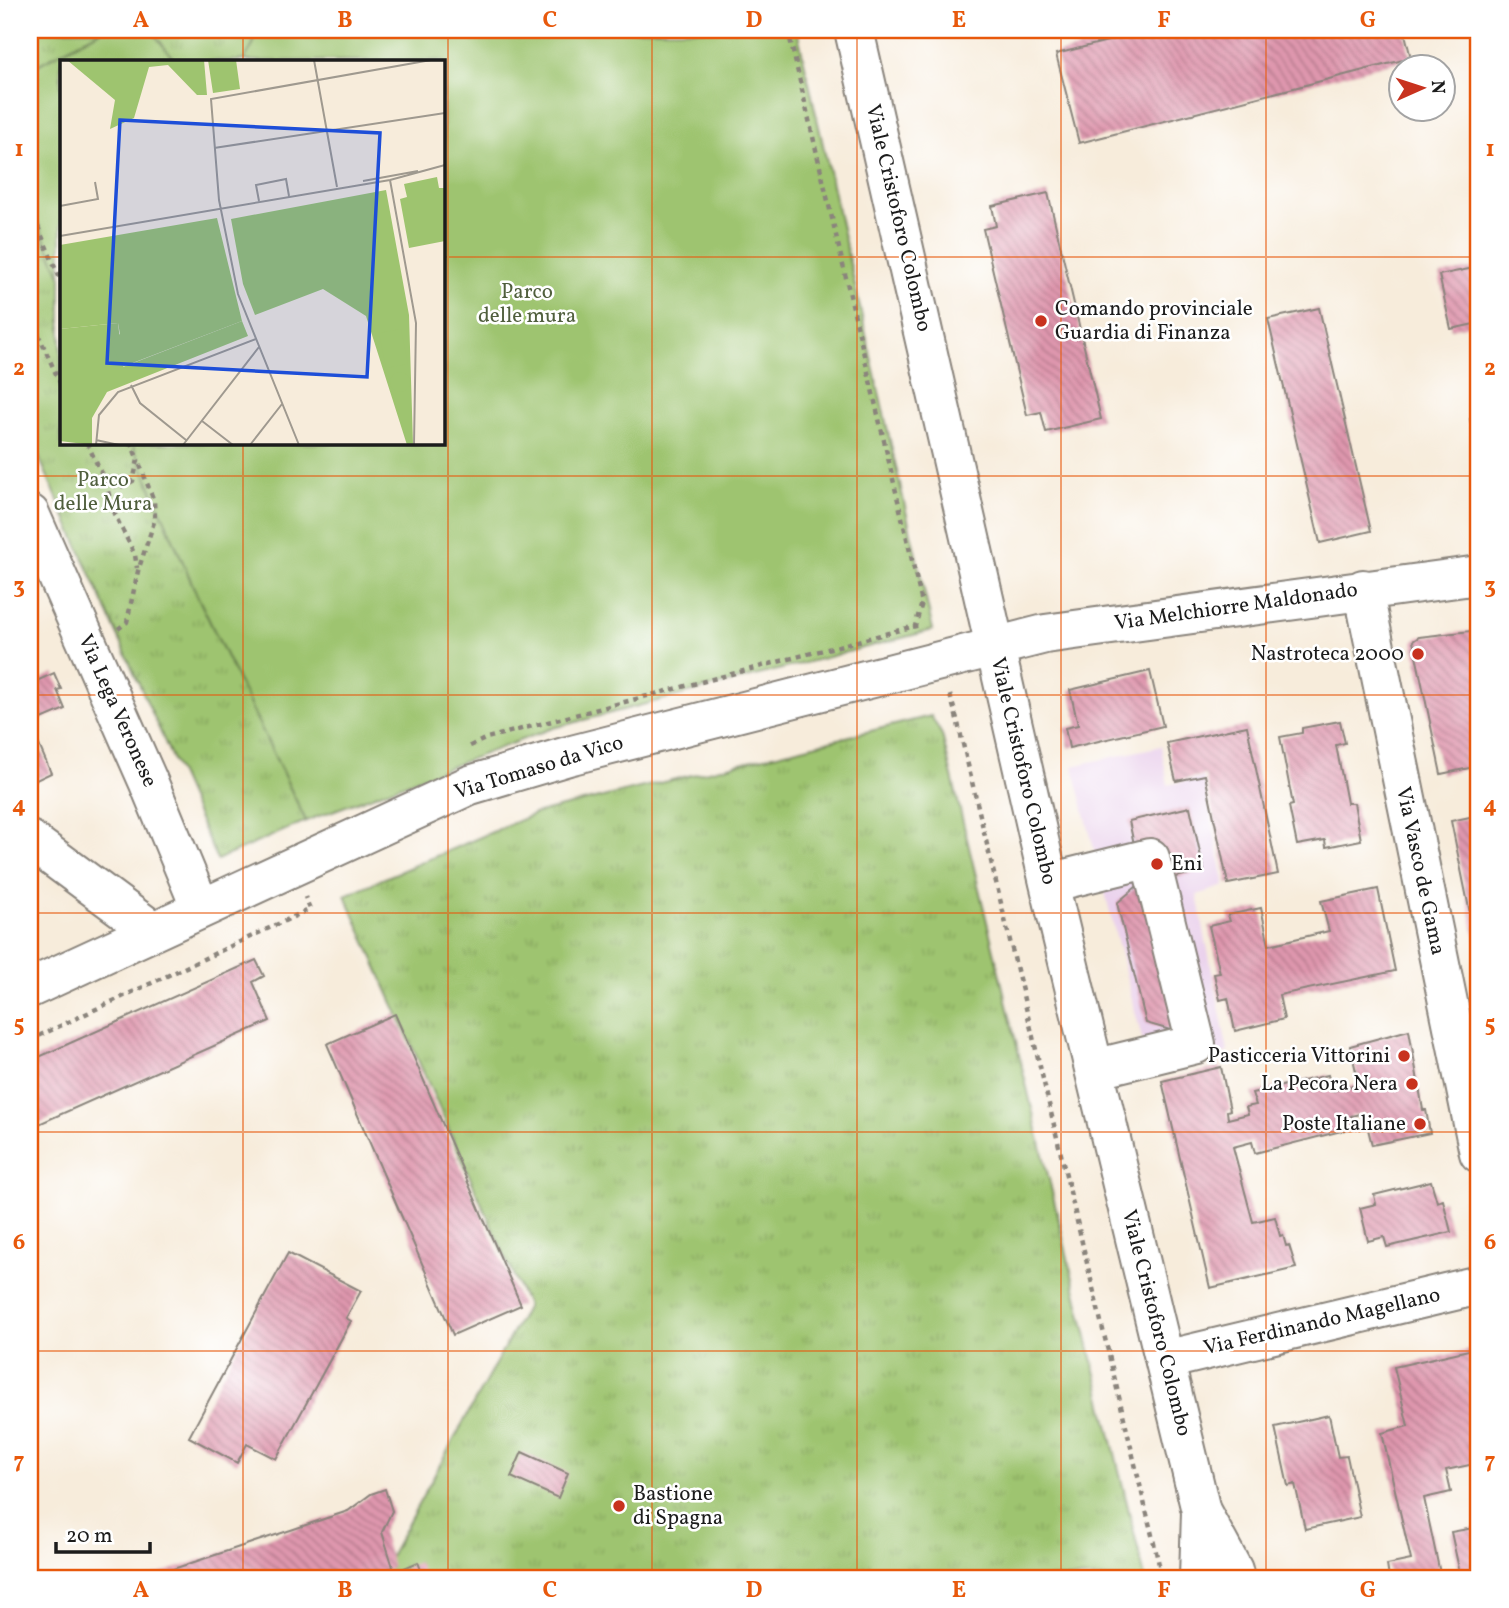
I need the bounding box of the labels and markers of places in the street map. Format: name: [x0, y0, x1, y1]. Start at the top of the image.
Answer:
place label: Comando provinciale Guardia di Finanza: [1055, 295, 1253, 348]
marker: Comando provinciale Guardia di Finanza: [1033, 313, 1049, 329]
place label: Nastroteca 2000: [1251, 640, 1404, 669]
marker: Nastroteca 2000: [1410, 646, 1426, 662]
place label: Eni: [1171, 850, 1202, 879]
marker: Eni: [1149, 856, 1165, 872]
place label: Pasticceria Vittorini: [1208, 1042, 1390, 1071]
marker: Pasticceria Vittorini: [1396, 1048, 1412, 1064]
place label: La Pecora Nera: [1261, 1070, 1398, 1099]
marker: La Pecora Nera: [1404, 1076, 1420, 1092]
place label: Poste Italiane: [1282, 1110, 1406, 1139]
marker: Poste Italiane: [1412, 1116, 1428, 1132]
place label: Bastione di Spagna: [633, 1480, 723, 1533]
marker: Bastione di Spagna: [611, 1498, 627, 1514]

